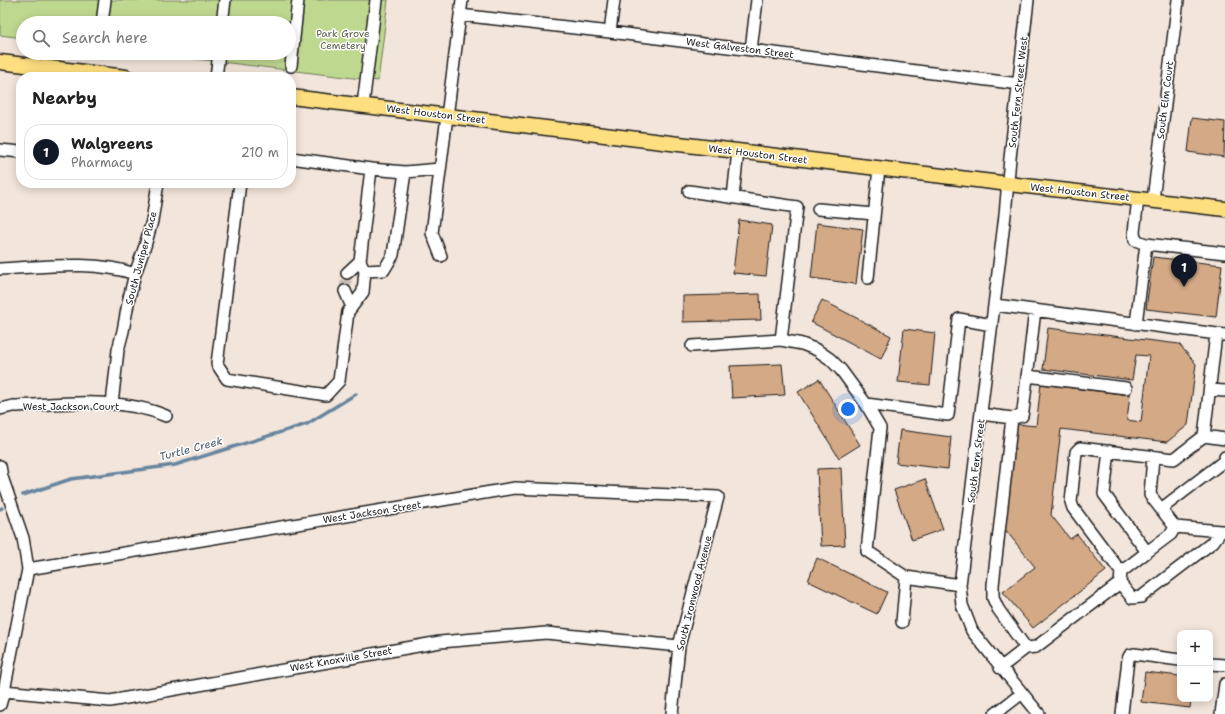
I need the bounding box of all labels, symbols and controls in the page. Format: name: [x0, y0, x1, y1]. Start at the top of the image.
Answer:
search box: [16, 16, 296, 60]
icon: search: [30, 27, 52, 49]
park label: Park Grove Cemetery: [316, 27, 370, 52]
text: Search here: [62, 28, 148, 48]
street label: West Galveston Street: [685, 35, 795, 61]
street label: South Fern Street West: [1006, 35, 1030, 149]
street label: South Elm Court: [1154, 60, 1176, 140]
text: Nearby: [32, 87, 97, 109]
street label: West Houston Street: [386, 101, 486, 127]
text: Walgreens: [71, 134, 153, 154]
street label: West Houston Street: [708, 141, 808, 167]
text: 1: [43, 144, 49, 161]
text: 210 m: [241, 144, 279, 161]
text: Pharmacy: [71, 154, 133, 171]
street label: West Houston Street: [1030, 180, 1130, 204]
street label: South Juniper Place: [122, 210, 160, 306]
pin: 1: [1171, 254, 1197, 287]
your location: [838, 399, 858, 419]
street label: West Jackson Court: [23, 400, 119, 413]
street label: South Fern Street: [964, 418, 988, 504]
water label: Turtle Creek: [158, 433, 225, 465]
street label: West Jackson Street: [322, 498, 422, 526]
street label: South Ironwood Avenue: [673, 534, 715, 652]
map controls: [1177, 630, 1213, 702]
button: +: [1177, 630, 1213, 666]
street label: West Knoxville Street: [289, 644, 393, 674]
button: −: [1177, 666, 1213, 702]

